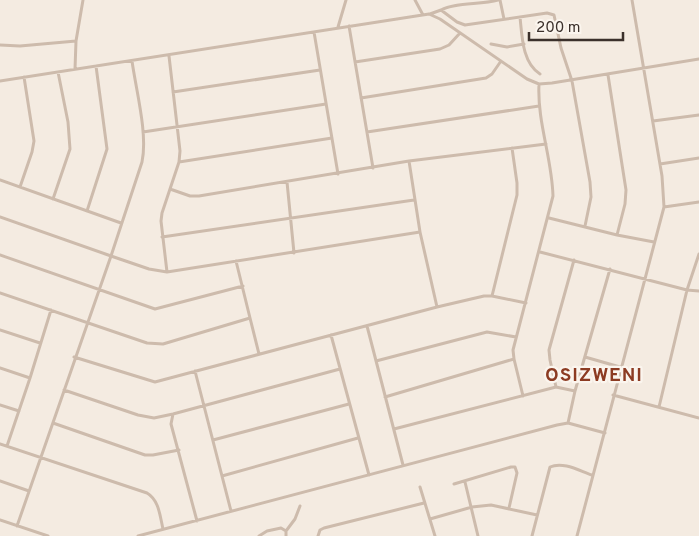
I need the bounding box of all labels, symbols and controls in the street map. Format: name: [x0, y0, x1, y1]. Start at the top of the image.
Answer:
scale bar: [529, 10, 623, 42]
text: 200 m: [536, 19, 581, 38]
district label: OSIZWENI: [545, 364, 643, 388]

